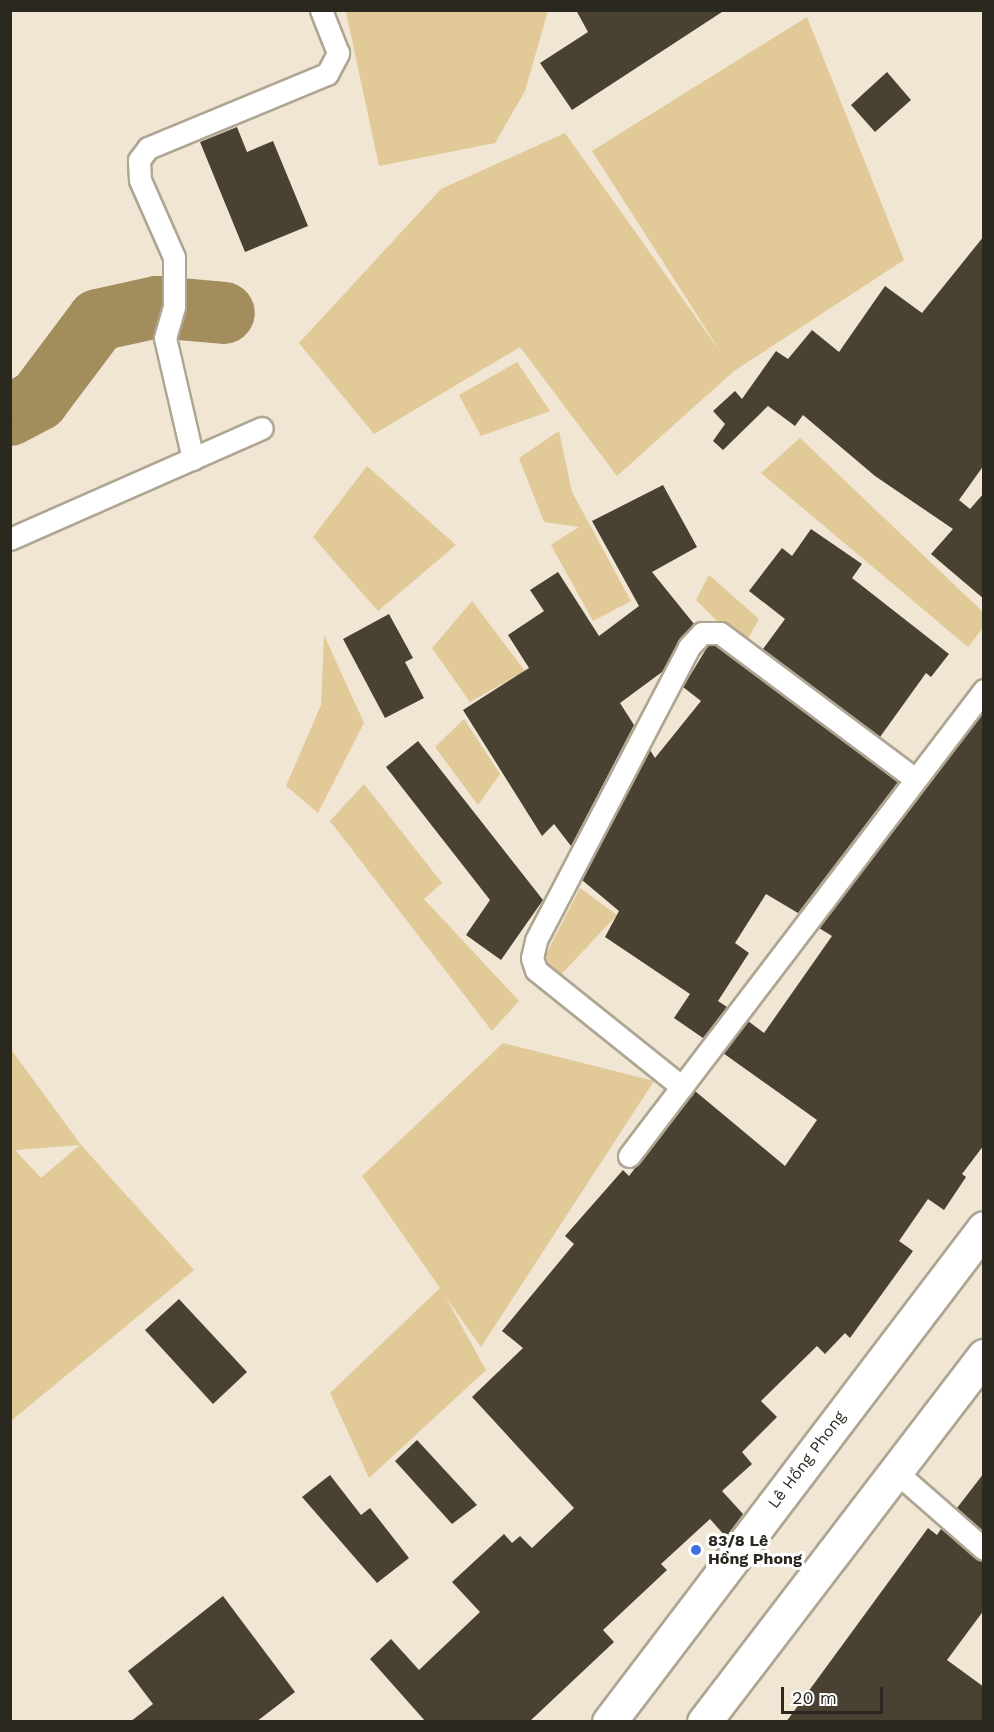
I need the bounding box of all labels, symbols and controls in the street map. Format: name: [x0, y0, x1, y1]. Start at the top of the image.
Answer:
street label: Lê Hồng Phong: [764, 1408, 850, 1512]
place label: 83/8 Lê Hồng Phong: [708, 1531, 802, 1569]
marker: 83/8 Lê Hồng Phong: [689, 1543, 703, 1557]
scale bar: [784, 1675, 886, 1713]
text: 20 m: [792, 1687, 837, 1708]

